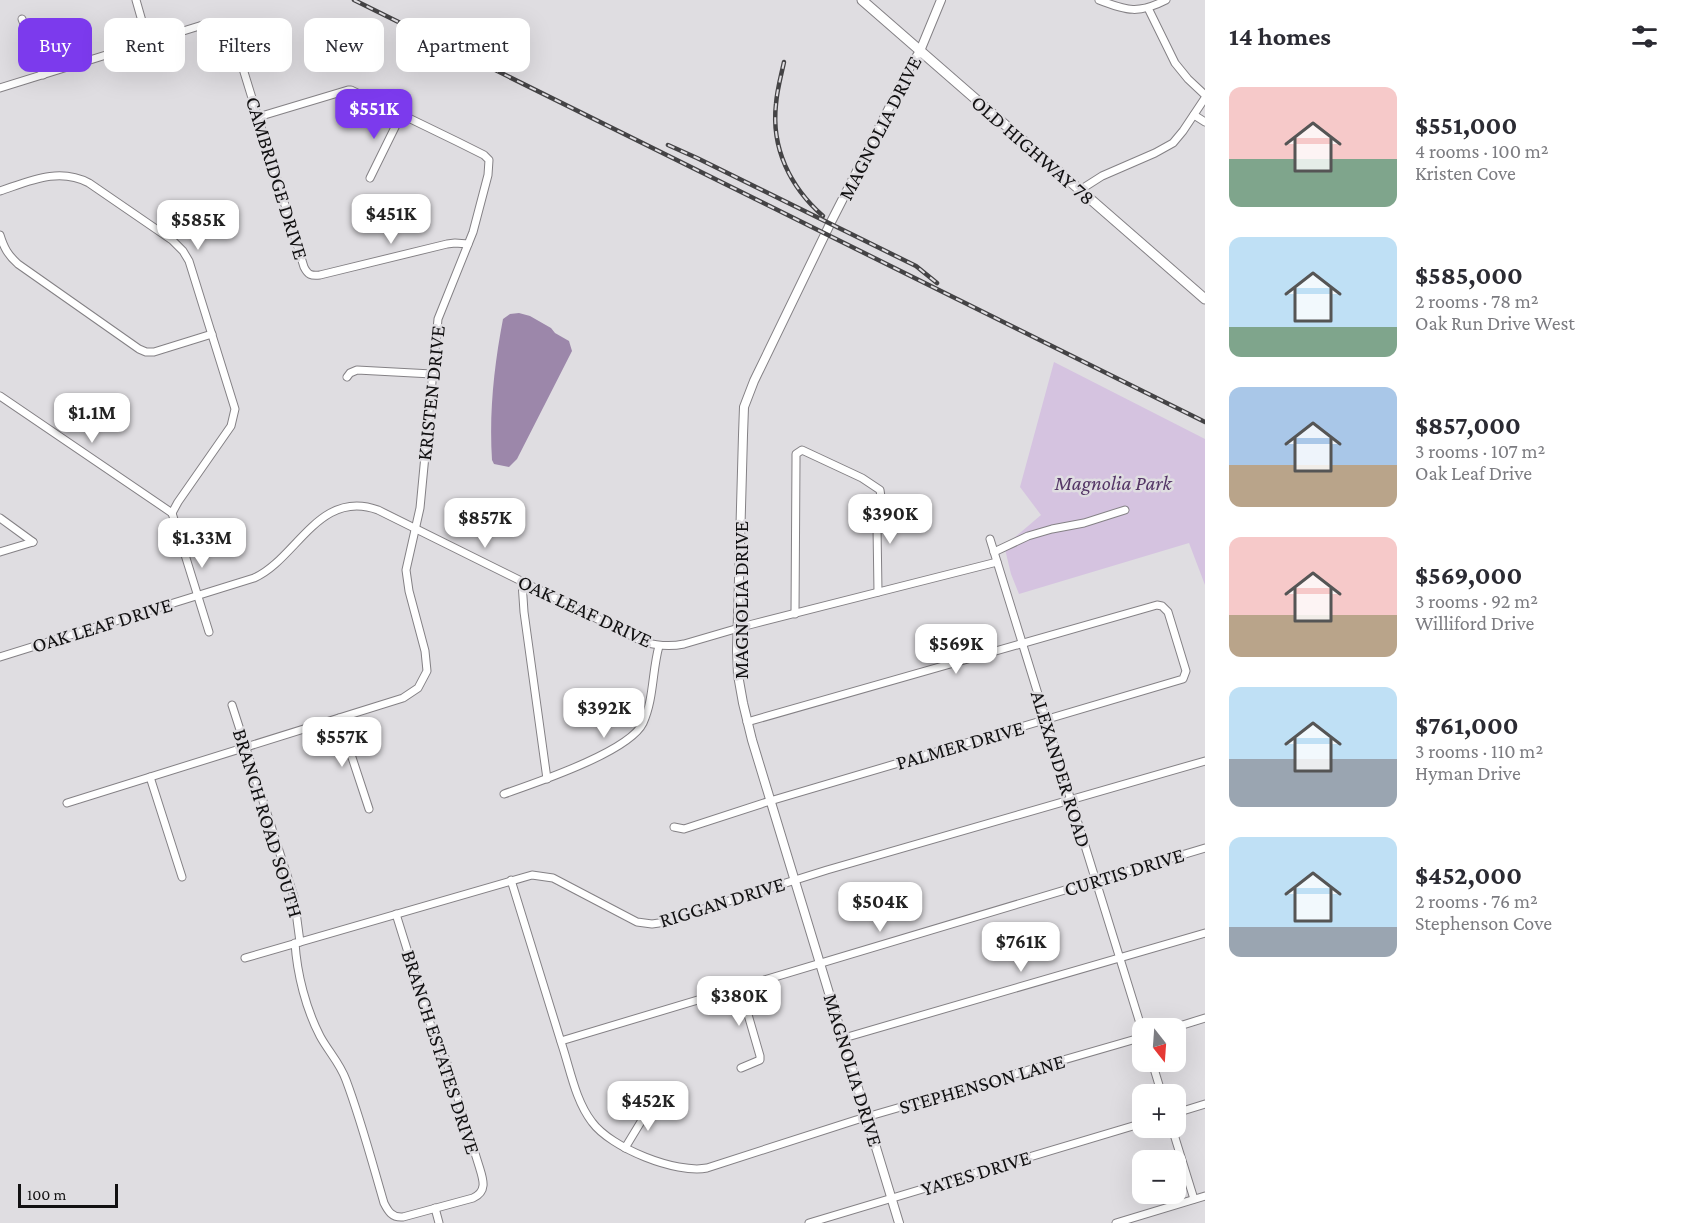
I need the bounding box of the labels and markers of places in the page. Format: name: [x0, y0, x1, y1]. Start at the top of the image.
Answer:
pin: $551K: [332, 89, 416, 140]
pin: $451K: [349, 194, 433, 245]
pin: $585K: [156, 200, 240, 251]
pin: $1.1M: [50, 393, 134, 444]
pin: $390K: [848, 494, 932, 545]
pin: $857K: [443, 498, 527, 549]
pin: $1.33M: [153, 518, 251, 569]
pin: $569K: [914, 624, 998, 675]
pin: $392K: [562, 688, 646, 739]
pin: $557K: [300, 717, 384, 768]
pin: $504K: [838, 882, 922, 933]
pin: $761K: [979, 922, 1063, 973]
pin: $380K: [697, 976, 781, 1027]
pin: $452K: [606, 1081, 690, 1132]

